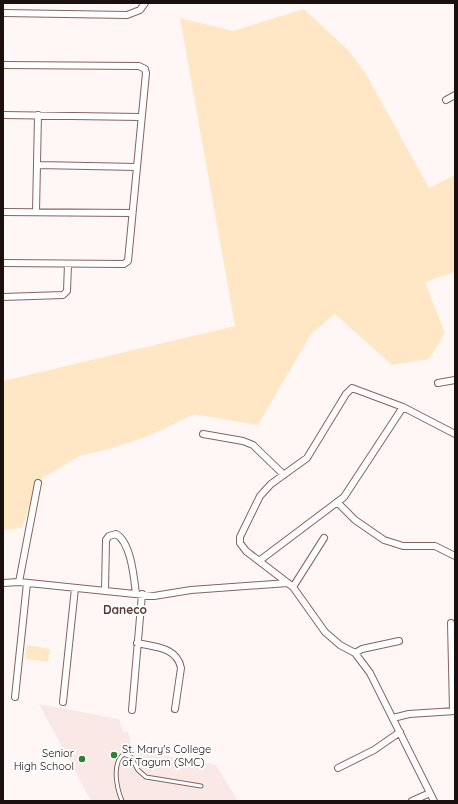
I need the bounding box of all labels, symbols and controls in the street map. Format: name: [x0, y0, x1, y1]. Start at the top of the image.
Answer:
district label: Daneco: [103, 602, 148, 617]
place label: St. Mary's College of Tagum (SMC): [122, 742, 211, 769]
place label: Senior High School: [14, 746, 75, 773]
marker: St. Mary's College of Tagum (SMC): [109, 750, 119, 760]
marker: Senior High School: [77, 754, 87, 764]

